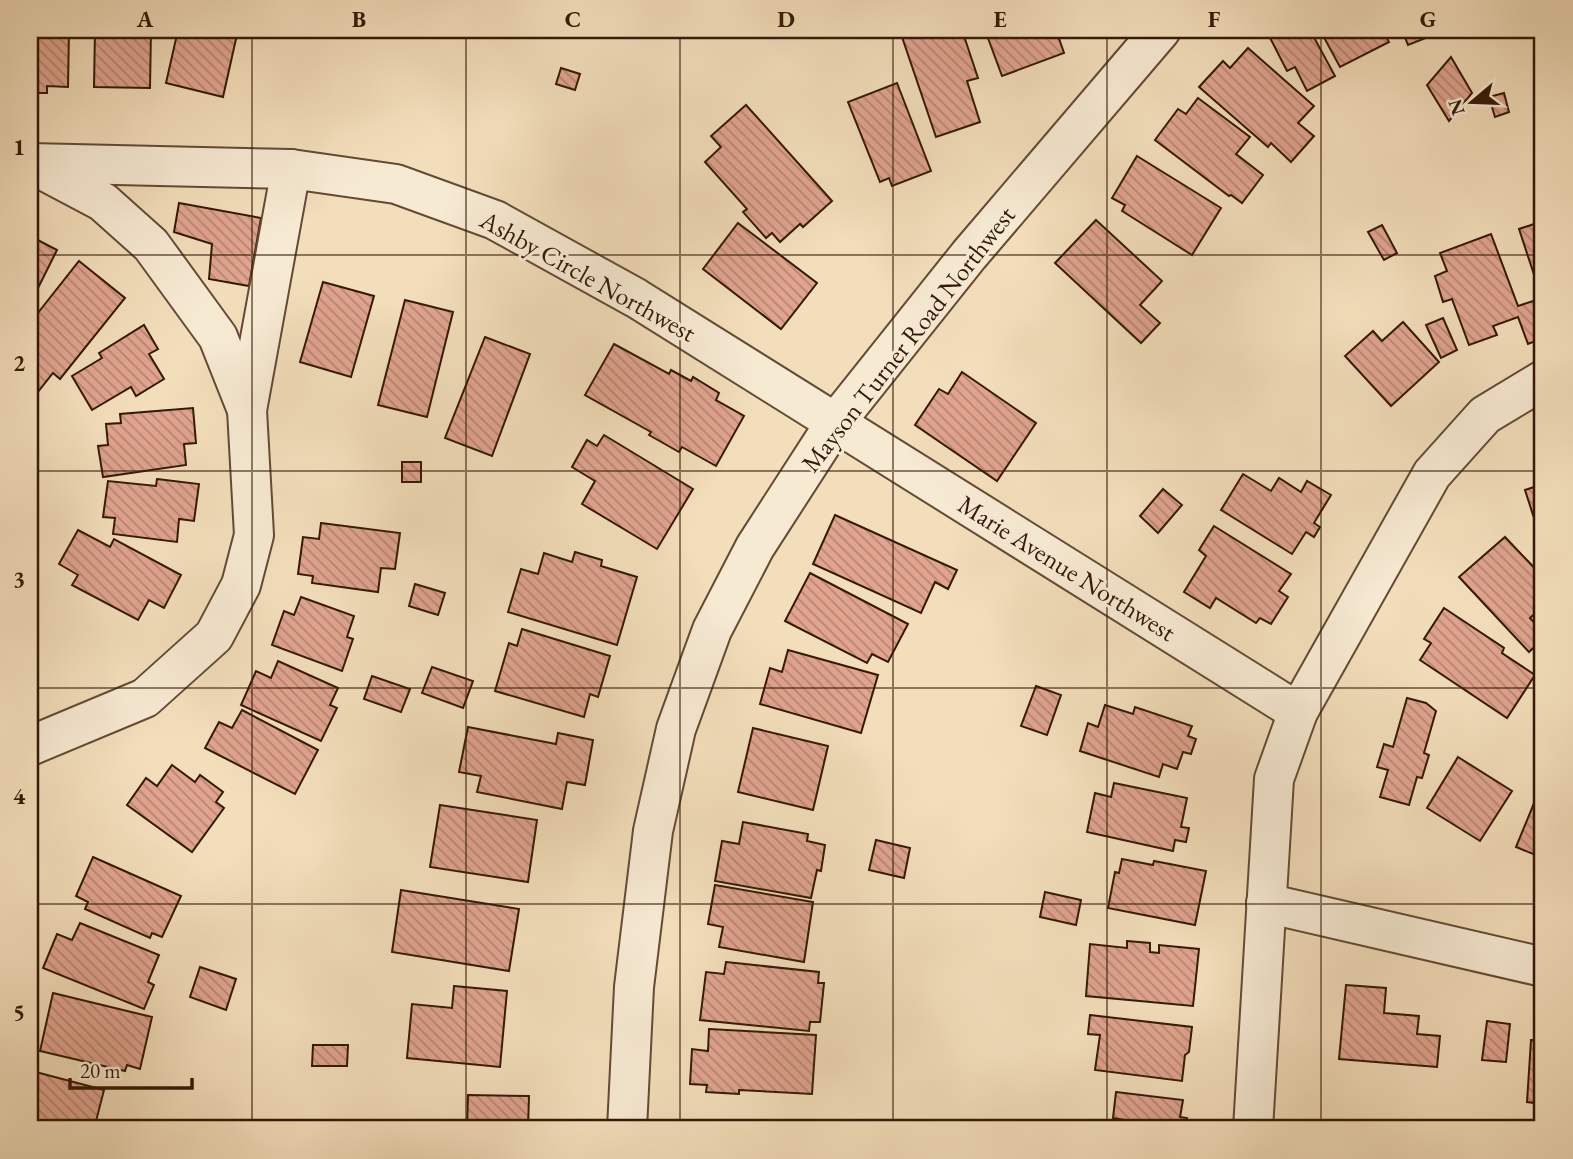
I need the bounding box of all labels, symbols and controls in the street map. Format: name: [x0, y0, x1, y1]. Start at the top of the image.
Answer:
text: A: [136, 4, 154, 34]
text: B: [352, 4, 366, 34]
text: C: [565, 4, 581, 34]
text: D: [777, 4, 795, 34]
text: E: [993, 4, 1007, 34]
text: F: [1208, 4, 1221, 34]
text: G: [1420, 4, 1436, 34]
north arrow: [1436, 66, 1506, 136]
text: N: [1442, 95, 1471, 119]
text: 1: [13, 132, 25, 162]
street label: Mayson Turner Road Northwest: [793, 199, 1023, 479]
street label: Ashby Circle Northwest: [473, 202, 702, 349]
text: 2: [13, 348, 25, 378]
street label: Marie Avenue Northwest: [952, 487, 1182, 649]
text: 3: [13, 564, 25, 594]
text: 4: [13, 781, 26, 811]
text: 5: [13, 997, 25, 1027]
scale bar: [70, 1047, 192, 1091]
text: 20 m: [80, 1057, 121, 1084]

